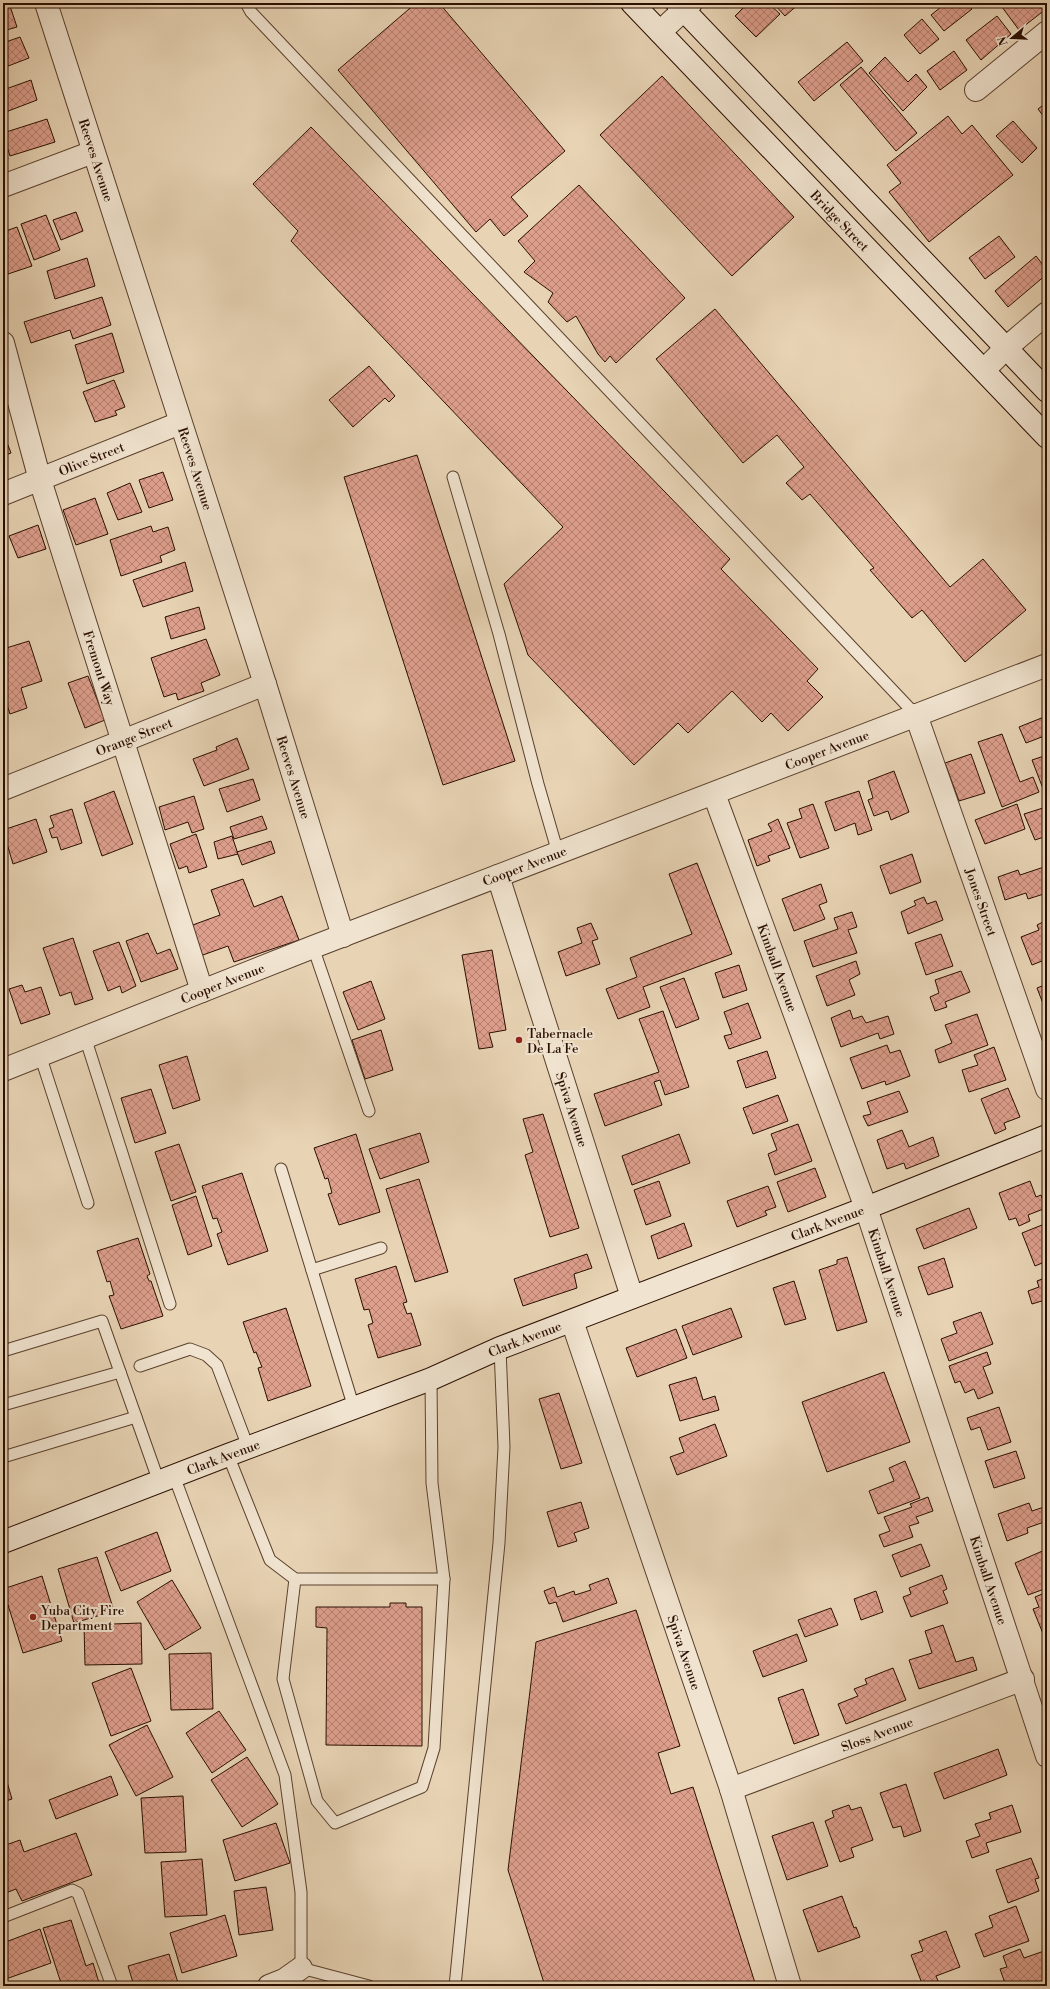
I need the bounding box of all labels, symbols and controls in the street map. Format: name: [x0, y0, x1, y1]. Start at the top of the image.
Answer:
north arrow: [992, 18, 1032, 58]
text: N: [995, 34, 1012, 47]
street label: Reeves Avenue: [75, 117, 116, 204]
street label: Bridge Street: [806, 187, 872, 255]
street label: Reeves Avenue: [174, 425, 216, 513]
street label: Olive Street: [56, 439, 127, 480]
street label: Fremont Way: [79, 629, 118, 708]
street label: Orange Street: [94, 715, 175, 760]
street label: Cooper Avenue: [783, 727, 872, 774]
street label: Reeves Avenue: [273, 734, 313, 821]
street label: Cooper Avenue: [480, 843, 570, 890]
street label: Jones Street: [961, 865, 1000, 939]
street label: Kimball Avenue: [753, 922, 800, 1015]
street label: Cooper Avenue: [178, 960, 267, 1008]
place label: Tabernacle De La Fe: [527, 1026, 593, 1057]
marker: Tabernacle De La Fe: [514, 1035, 524, 1045]
street label: Spiva Avenue: [552, 1070, 591, 1150]
street label: Clark Avenue: [789, 1202, 867, 1245]
street label: Kimball Avenue: [864, 1226, 909, 1320]
street label: Clark Avenue: [486, 1318, 564, 1361]
street label: Clark Avenue: [185, 1437, 263, 1479]
street label: Kimball Avenue: [966, 1534, 1010, 1627]
place label: Yuba City Fire Department: [40, 1603, 125, 1634]
marker: Yuba City Fire Department: [28, 1612, 38, 1622]
street label: Spiva Avenue: [664, 1613, 704, 1693]
street label: Sloss Avenue: [839, 1714, 916, 1756]

